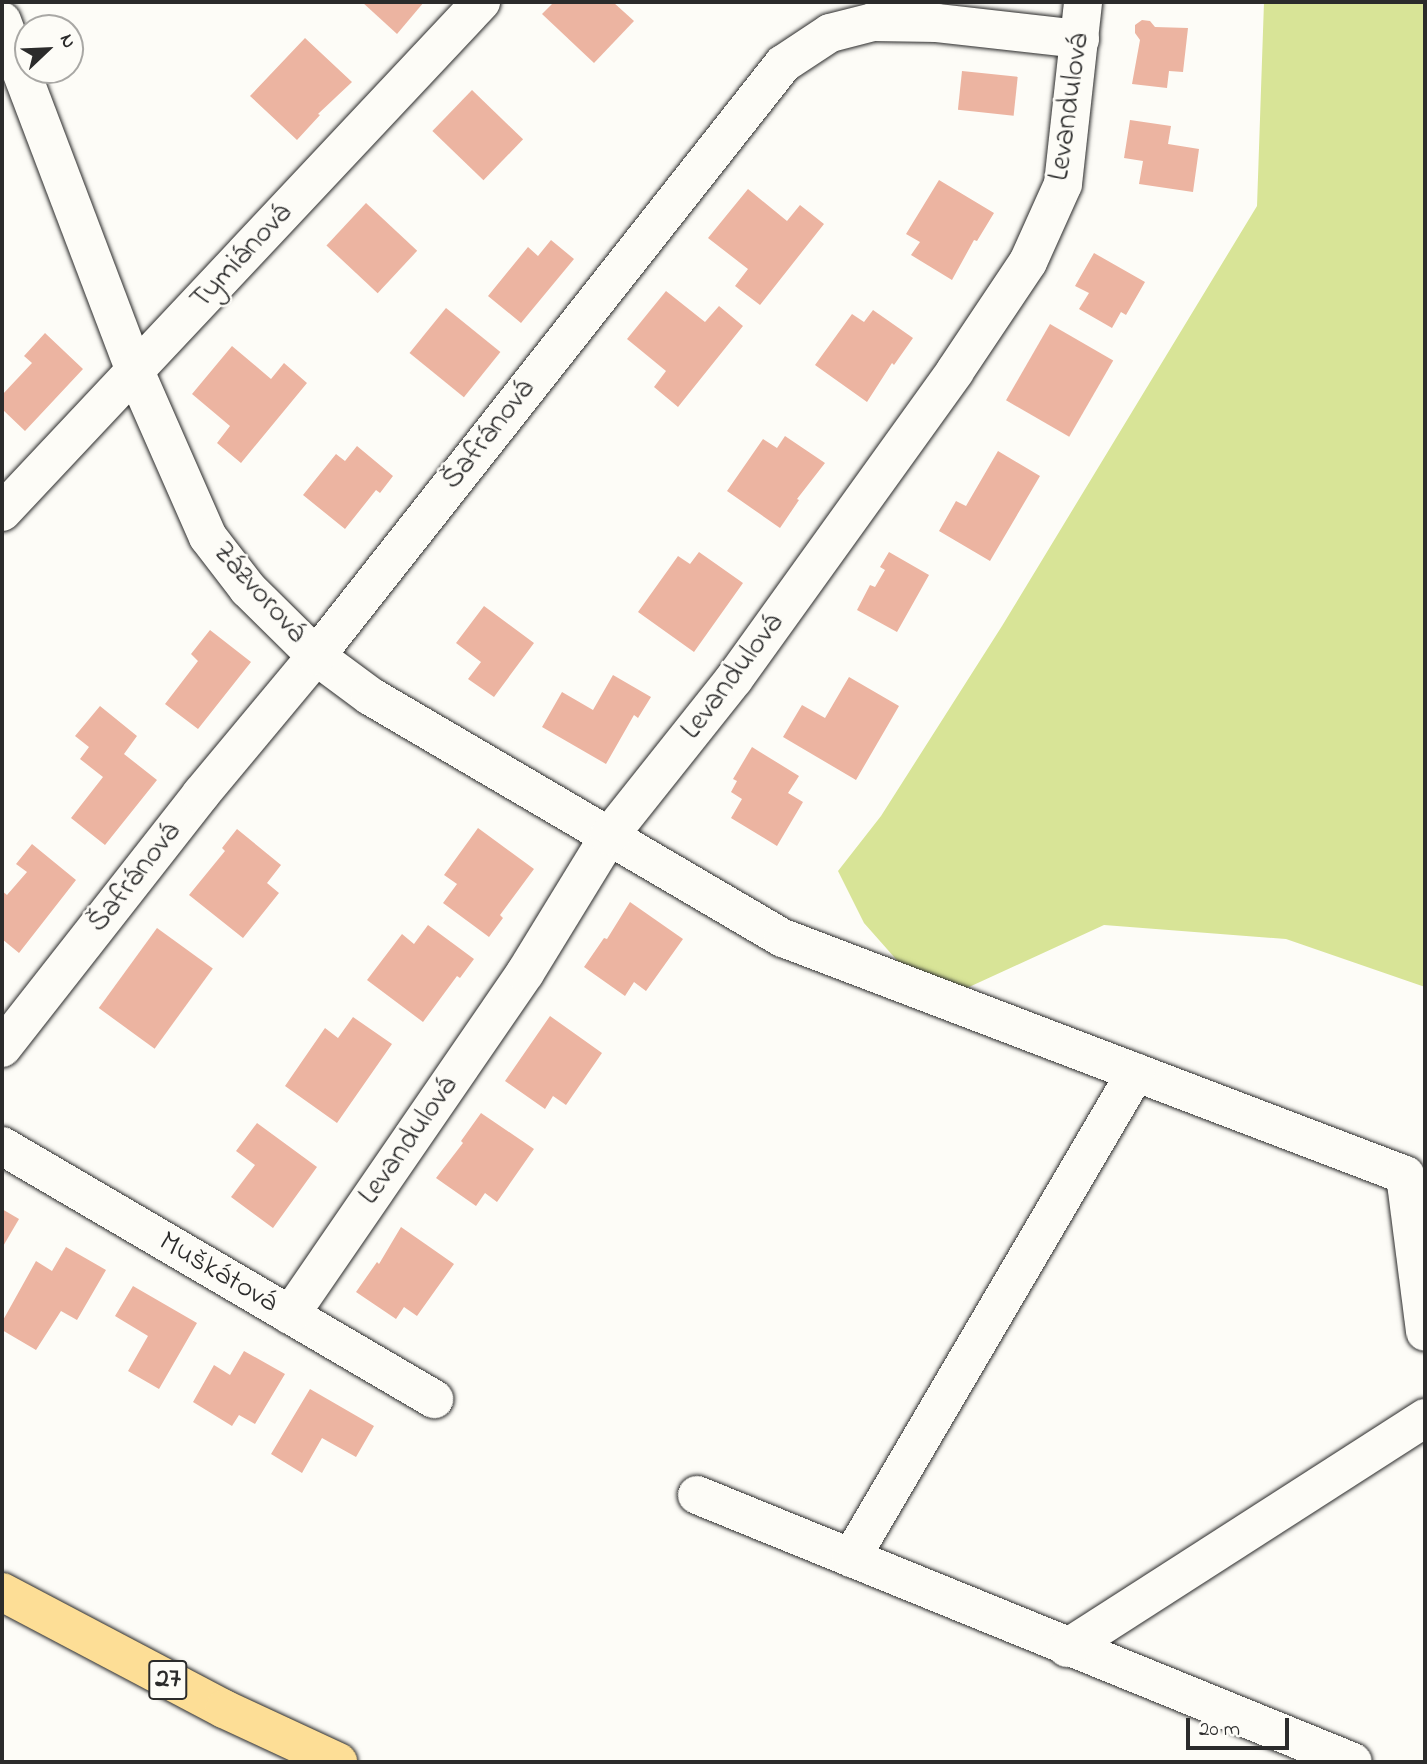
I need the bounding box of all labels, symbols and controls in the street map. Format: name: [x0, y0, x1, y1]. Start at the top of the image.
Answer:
north arrow: [14, 14, 84, 84]
text: N: [52, 30, 82, 53]
street label: Levandulová: [1042, 31, 1098, 183]
street label: Tymiánová: [184, 196, 300, 318]
street label: Šafránová: [435, 373, 543, 497]
street label: Zázvorová: [204, 535, 314, 651]
street label: Levandulová: [674, 607, 792, 747]
street label: Šafránová: [81, 816, 189, 940]
street label: Levandulová: [352, 1070, 466, 1212]
street label: Muškátová: [152, 1225, 284, 1321]
road number: 27: [147, 1656, 189, 1704]
scale bar: [1189, 1704, 1292, 1748]
text: 20 m: [1199, 1715, 1240, 1745]

